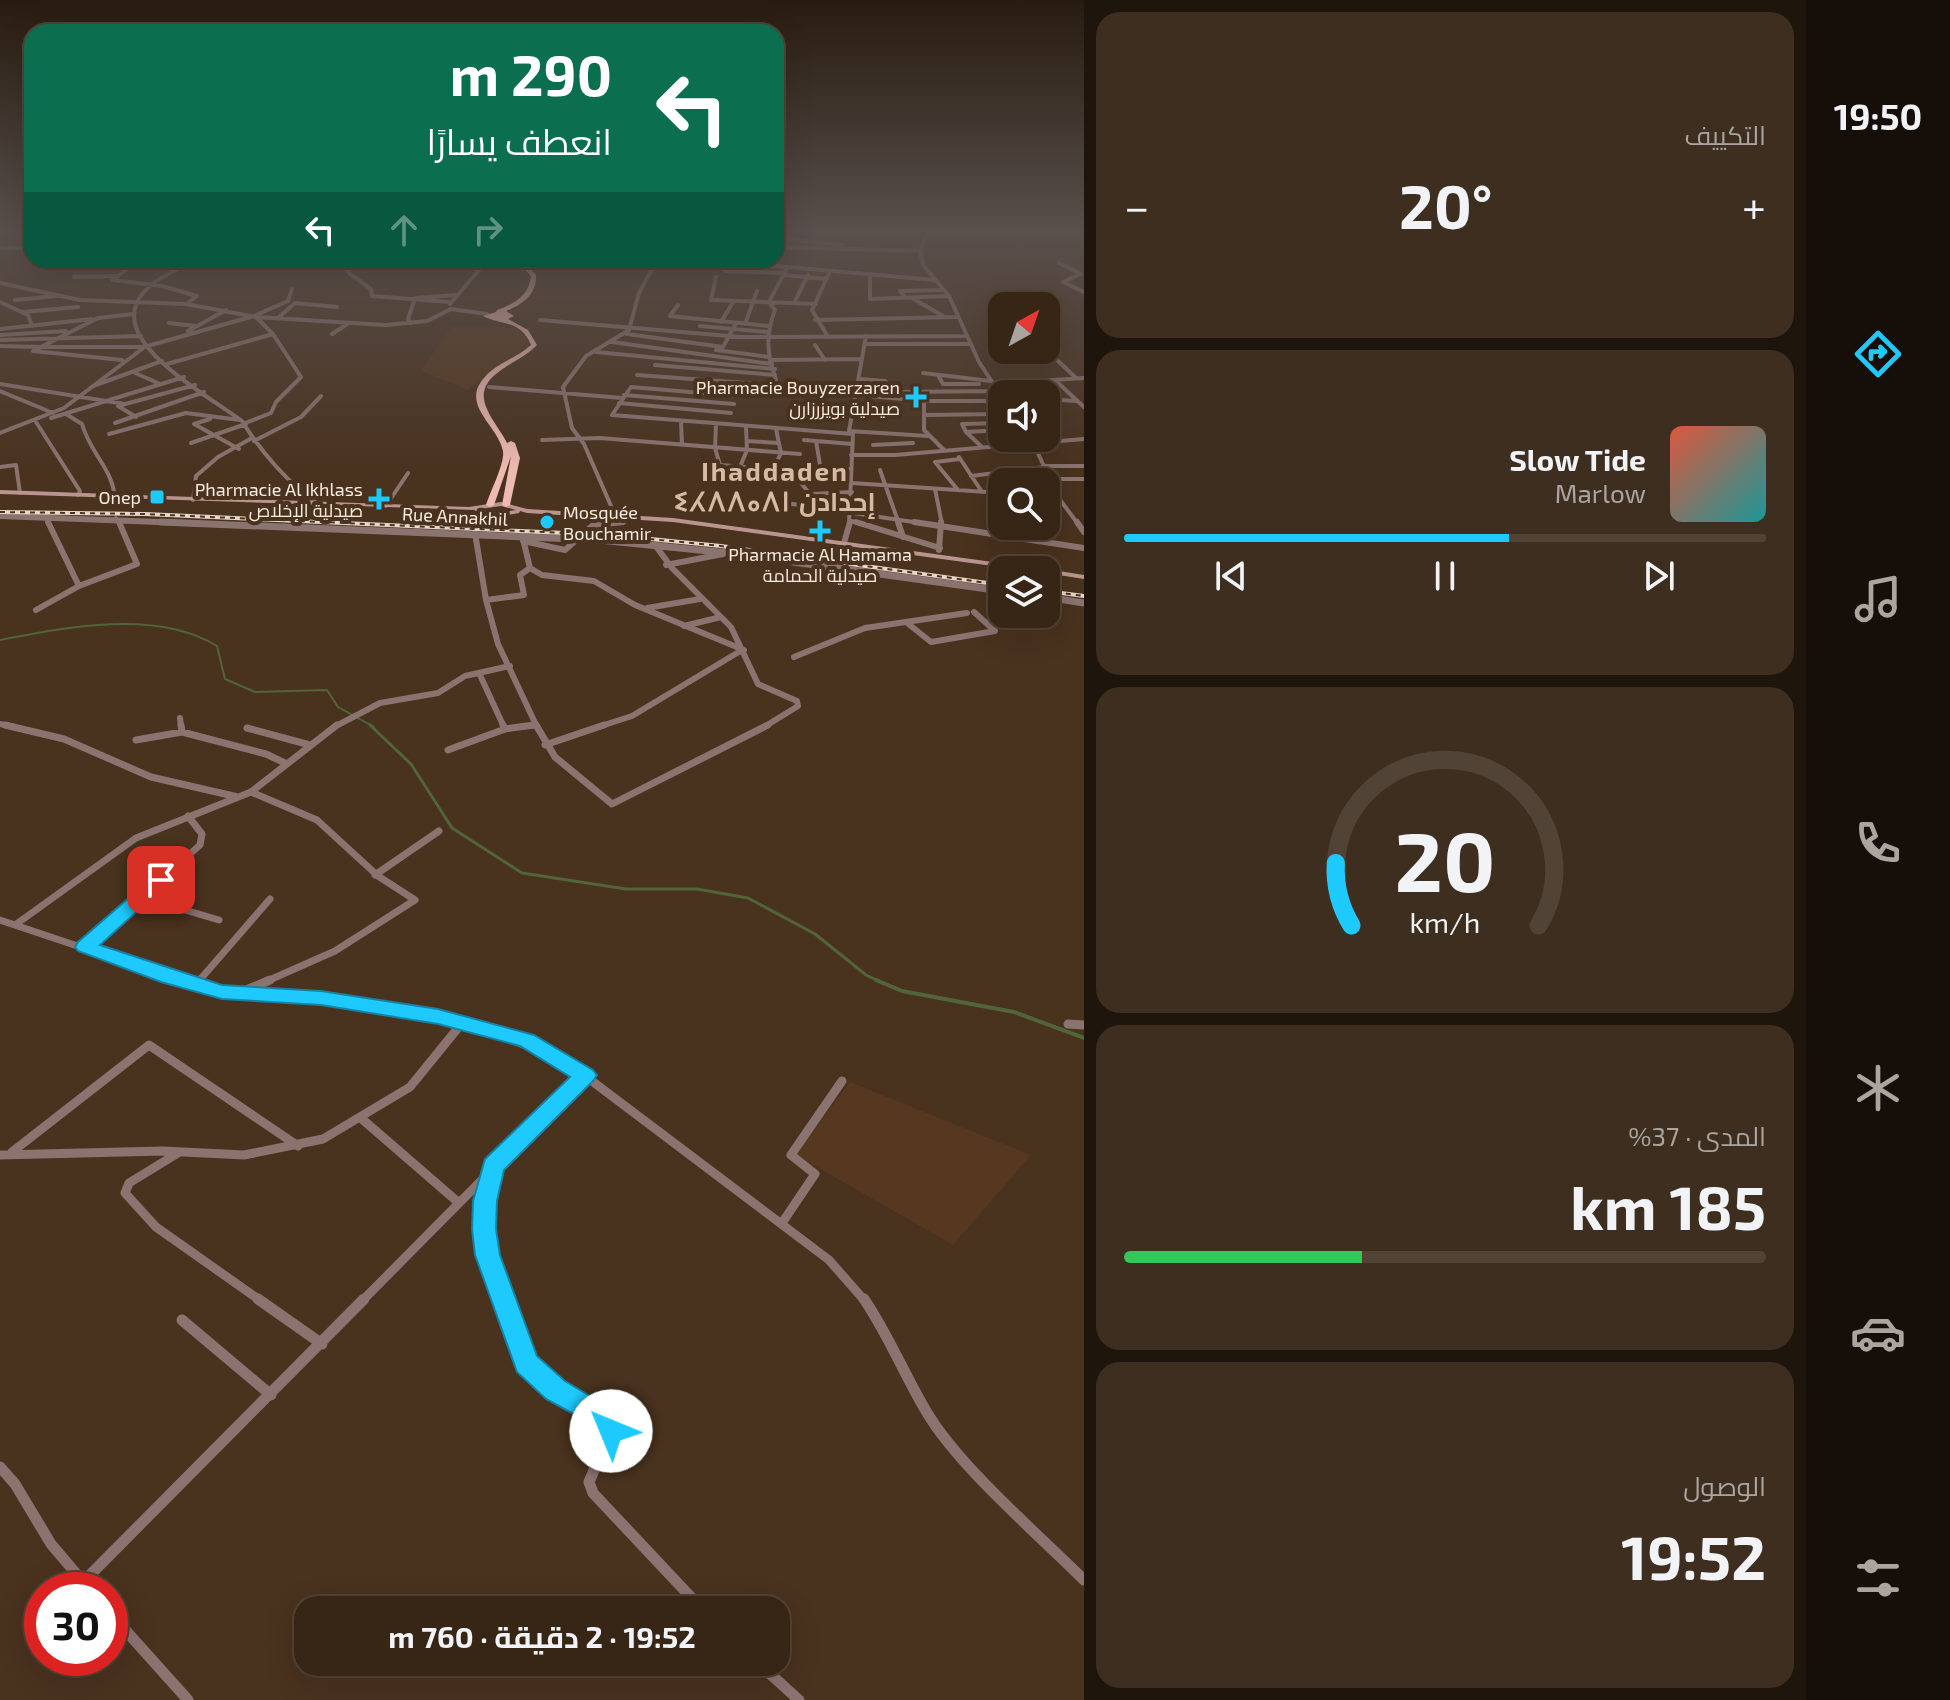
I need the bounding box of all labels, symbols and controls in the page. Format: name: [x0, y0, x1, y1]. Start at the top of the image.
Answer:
text: 290 m: [450, 40, 612, 107]
icon: left: [640, 56, 744, 160]
text: 19:50: [1834, 94, 1922, 137]
text: انعطف يسارًا: [426, 119, 612, 162]
text: التكييف: [1684, 119, 1766, 150]
text: 20°: [1399, 169, 1492, 241]
text: −: [1124, 179, 1150, 232]
text: +: [1742, 179, 1766, 232]
icon: left: [298, 208, 342, 252]
icon: ahead: [382, 208, 426, 252]
icon: right: [466, 208, 510, 252]
north arrow: [988, 292, 1060, 364]
map controls: [988, 292, 1060, 628]
icon: directions: [1850, 326, 1906, 382]
place label: Pharmacie Bouyzerzaren صيدلية بويزرزارن: [696, 376, 900, 420]
button: sound: [988, 380, 1060, 452]
marker: Pharmacie Bouyzerzaren صيدلية بويزرزارن: [907, 388, 925, 406]
text: Slow Tide: [1509, 441, 1646, 477]
district label: Ihaddaden ⵉⵃⴷⴷⴰⴷⵏ إحدادن: [674, 455, 876, 519]
button: search: [988, 468, 1060, 540]
text: Marlow: [1555, 477, 1646, 508]
place label: Pharmacie Al Ikhlass صيدلية الإخلاص: [195, 478, 363, 522]
place label: Onep: [98, 486, 141, 508]
marker: Onep: [148, 488, 166, 506]
marker: Pharmacie Al Ikhlass صيدلية الإخلاص: [370, 490, 388, 508]
place label: Mosquée Bouchamir: [563, 501, 651, 544]
street label: Rue Annakhil: [401, 502, 509, 530]
marker: Mosquée Bouchamir: [538, 513, 556, 531]
marker: Pharmacie Al Hamama صيدلية الحمامة: [811, 522, 829, 540]
place label: Pharmacie Al Hamama صيدلية الحمامة: [728, 543, 912, 586]
icon: previous: [1209, 554, 1253, 598]
icon: pause: [1423, 554, 1467, 598]
icon: next: [1637, 554, 1681, 598]
button: layers: [988, 556, 1060, 628]
icon: music: [1850, 571, 1906, 627]
text: 20: [1395, 809, 1495, 909]
icon: phone: [1850, 815, 1906, 871]
pin: [127, 846, 195, 914]
icon: arrive: [139, 858, 183, 902]
text: km/h: [1410, 904, 1480, 939]
icon: climate: [1850, 1060, 1906, 1116]
text: المدى · 37%: [1628, 1120, 1766, 1151]
text: 185 km: [1570, 1170, 1766, 1242]
icon: car: [1850, 1305, 1906, 1361]
position arrow: [569, 1389, 653, 1473]
text: الوصول: [1683, 1470, 1766, 1501]
text: 19:52: [1621, 1520, 1766, 1592]
icon: filters: [1850, 1550, 1906, 1606]
speed limit sign: 30: [24, 1572, 128, 1676]
text: 19:52 · 2 دقيقة · 760 m: [388, 1618, 696, 1654]

